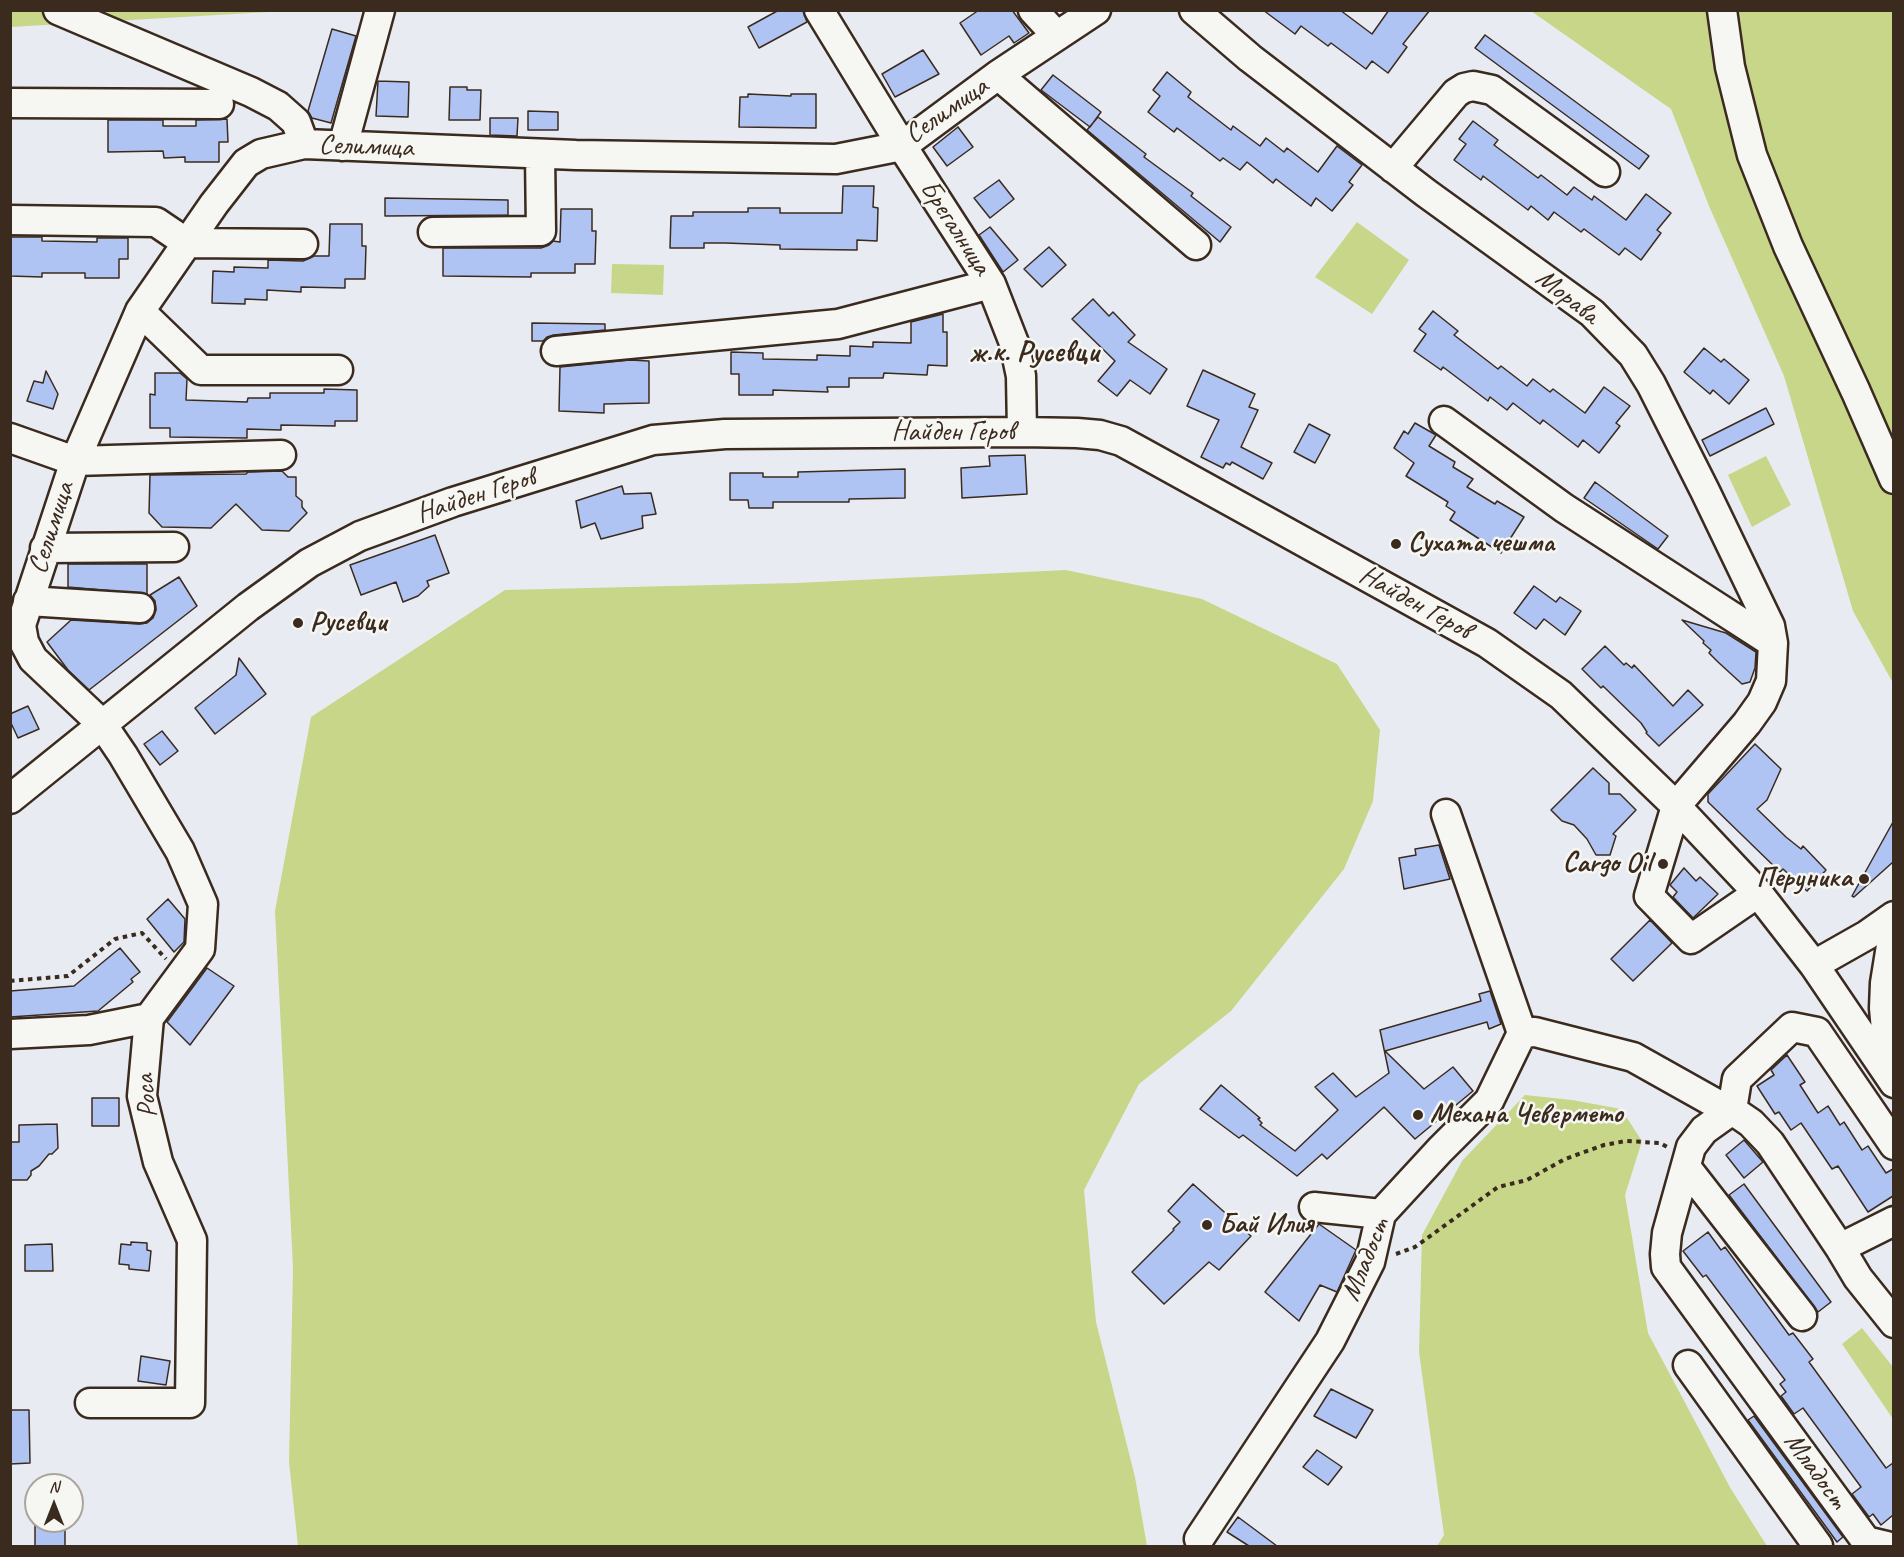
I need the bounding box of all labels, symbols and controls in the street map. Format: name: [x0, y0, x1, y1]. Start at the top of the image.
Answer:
street label: Селимица: [899, 70, 995, 152]
street label: Селимица: [318, 129, 414, 165]
street label: Брегалница: [912, 174, 998, 282]
street label: Морава: [1529, 262, 1605, 332]
district label: ж.к. Русевци: [969, 335, 1099, 371]
street label: Найден Геров: [892, 416, 1014, 450]
street label: Найден Геров: [412, 461, 540, 531]
street label: Селимица: [21, 478, 83, 578]
place label: Сухата чешма: [1408, 527, 1554, 561]
marker: Сухата чешма: [1389, 537, 1403, 551]
street label: Найден Геров: [1353, 558, 1477, 648]
place label: Русевци: [310, 606, 386, 640]
marker: Русевци: [291, 616, 305, 630]
place label: Cargo Oil: [1563, 847, 1651, 881]
marker: Cargo Oil: [1656, 857, 1670, 871]
place label: Перуника: [1757, 862, 1852, 896]
marker: Перуника: [1857, 872, 1871, 886]
street label: Роса: [128, 1073, 166, 1119]
place label: Механа Чевермето: [1430, 1098, 1623, 1132]
marker: Механа Чевермето: [1411, 1108, 1425, 1122]
place label: Бай Илия: [1219, 1208, 1314, 1242]
street label: Младост: [1334, 1214, 1398, 1306]
marker: Бай Илия: [1200, 1218, 1214, 1232]
street label: Младост: [1776, 1426, 1854, 1516]
north arrow: [24, 1473, 84, 1533]
text: N: [49, 1477, 59, 1497]

